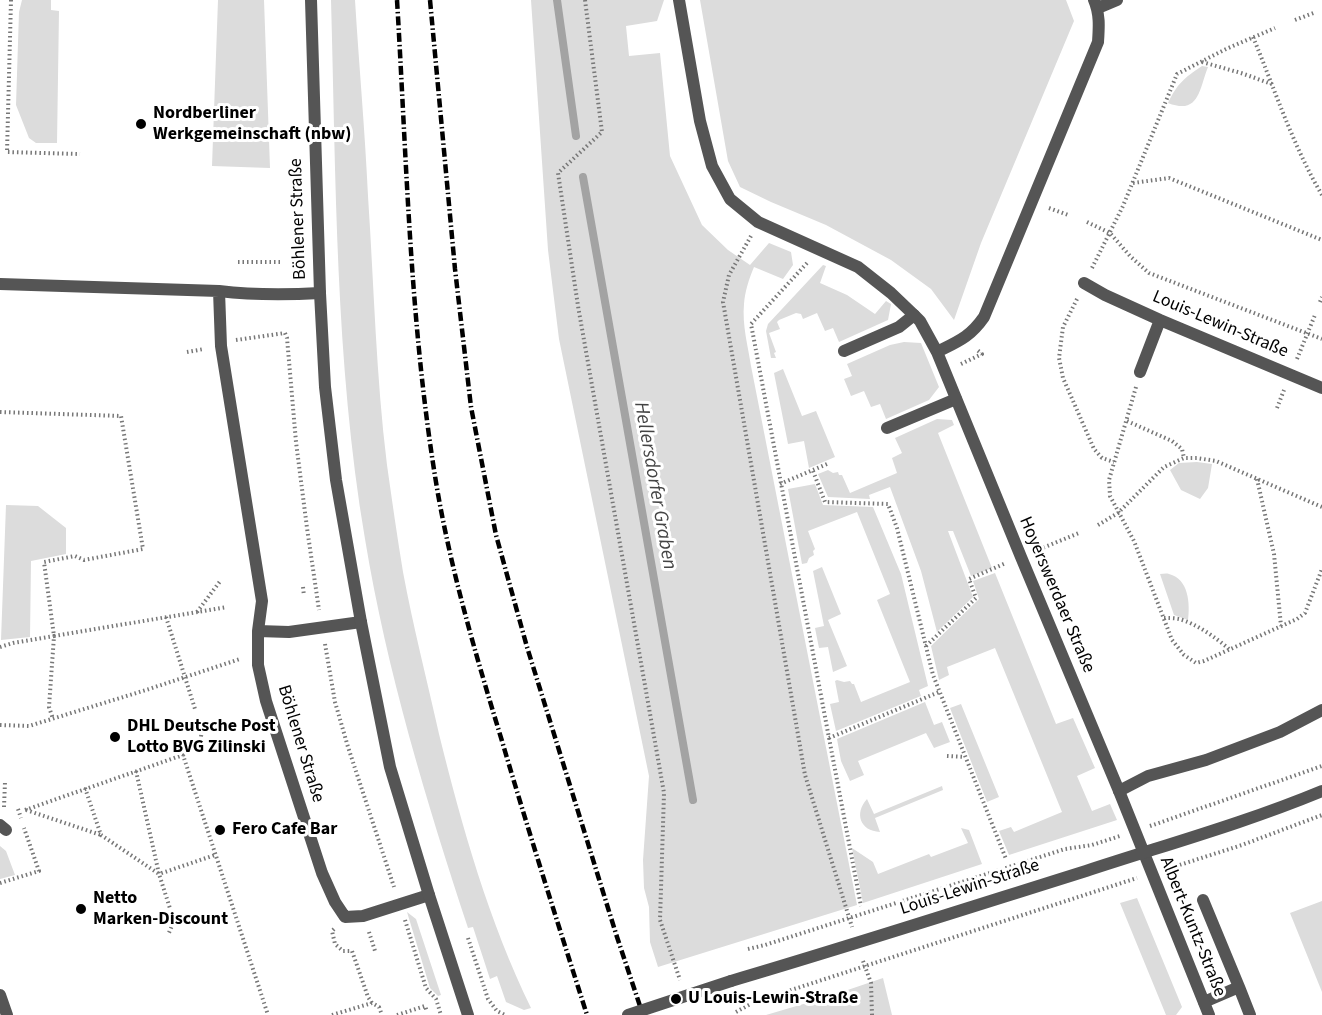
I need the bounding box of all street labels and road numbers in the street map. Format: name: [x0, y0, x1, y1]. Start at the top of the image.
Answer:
street label: Böhlener Straße: [286, 158, 312, 280]
street label: Louis-Lewin-Straße: [1149, 287, 1291, 363]
street label: Hoyerswerdaer Straße: [1013, 514, 1099, 676]
street label: Böhlener Straße: [272, 683, 328, 805]
street label: Albert-Kuntz-Straße: [1154, 854, 1230, 1000]
street label: Louis-Lewin-Straße: [898, 855, 1042, 921]

